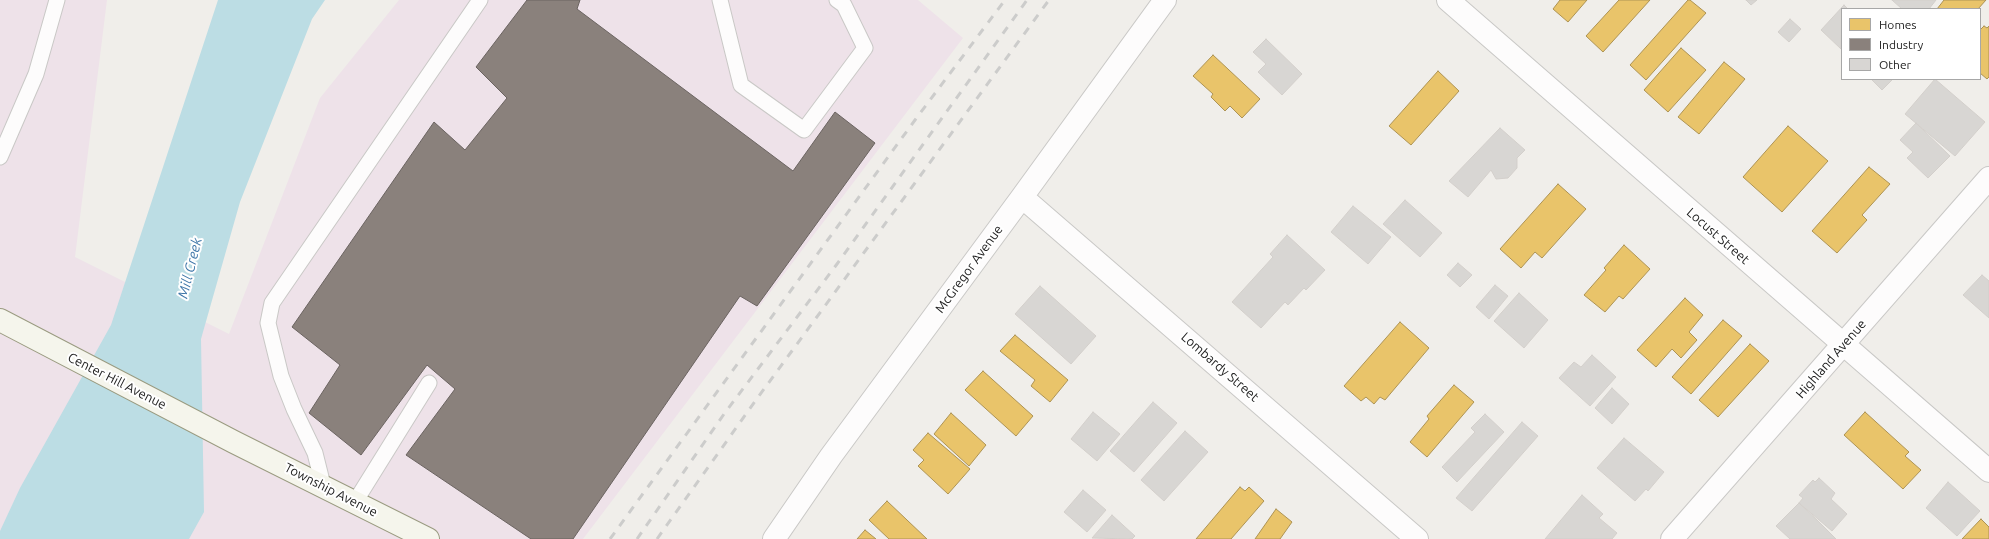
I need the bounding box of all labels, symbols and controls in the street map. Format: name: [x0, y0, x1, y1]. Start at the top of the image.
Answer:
legend: [1841, 8, 1981, 80]
text: Homes: [1879, 18, 1917, 31]
text: Industry: [1879, 38, 1923, 51]
text: Other: [1879, 58, 1911, 71]
street label: Locust Street: [1684, 205, 1752, 267]
street label: McGregor Avenue: [932, 222, 1006, 316]
water label: Mill Creek: [174, 236, 206, 300]
street label: Highland Avenue: [1793, 317, 1869, 401]
street label: Lombardy Street: [1178, 329, 1262, 405]
street label: Center Hill Avenue: [65, 349, 169, 413]
street label: Township Avenue: [282, 460, 380, 520]

